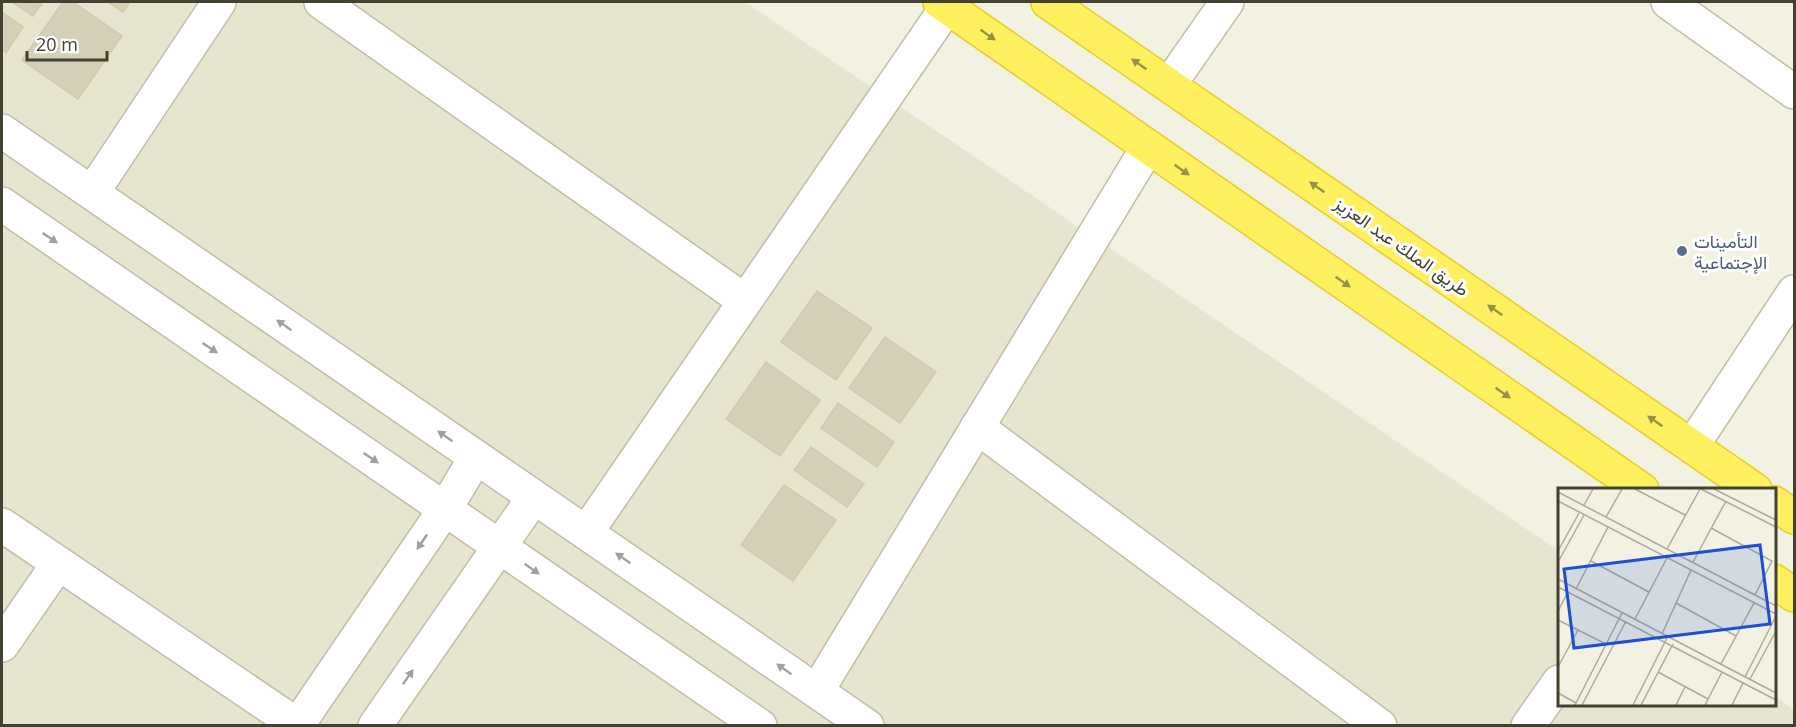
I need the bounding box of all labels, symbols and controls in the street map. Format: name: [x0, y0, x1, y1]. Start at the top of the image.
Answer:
scale bar: [27, 24, 106, 62]
one-way arrow: [980, 29, 996, 40]
text: 20 m: [36, 32, 78, 56]
one-way arrow: [1132, 58, 1148, 70]
one-way arrow: [1174, 164, 1190, 176]
one-way arrow: [1309, 182, 1325, 193]
street label: طريق الملك عبد العزيز: [1329, 190, 1474, 301]
place label: التأمينات الإجتماعية: [1694, 229, 1767, 275]
one-way arrow: [41, 232, 58, 243]
marker: التأمينات الإجتماعية: [1675, 244, 1689, 258]
one-way arrow: [1334, 276, 1350, 288]
one-way arrow: [1487, 304, 1503, 316]
one-way arrow: [277, 319, 293, 331]
one-way arrow: [202, 342, 218, 354]
one-way arrow: [1494, 387, 1510, 399]
one-way arrow: [1647, 416, 1663, 427]
one-way arrow: [437, 431, 453, 442]
one-way arrow: [363, 452, 379, 463]
inset map: [1558, 488, 1775, 706]
one-way arrow: [417, 534, 428, 550]
one-way arrow: [615, 553, 631, 564]
one-way arrow: [524, 563, 540, 574]
one-way arrow: [776, 663, 792, 675]
one-way arrow: [402, 670, 414, 686]

